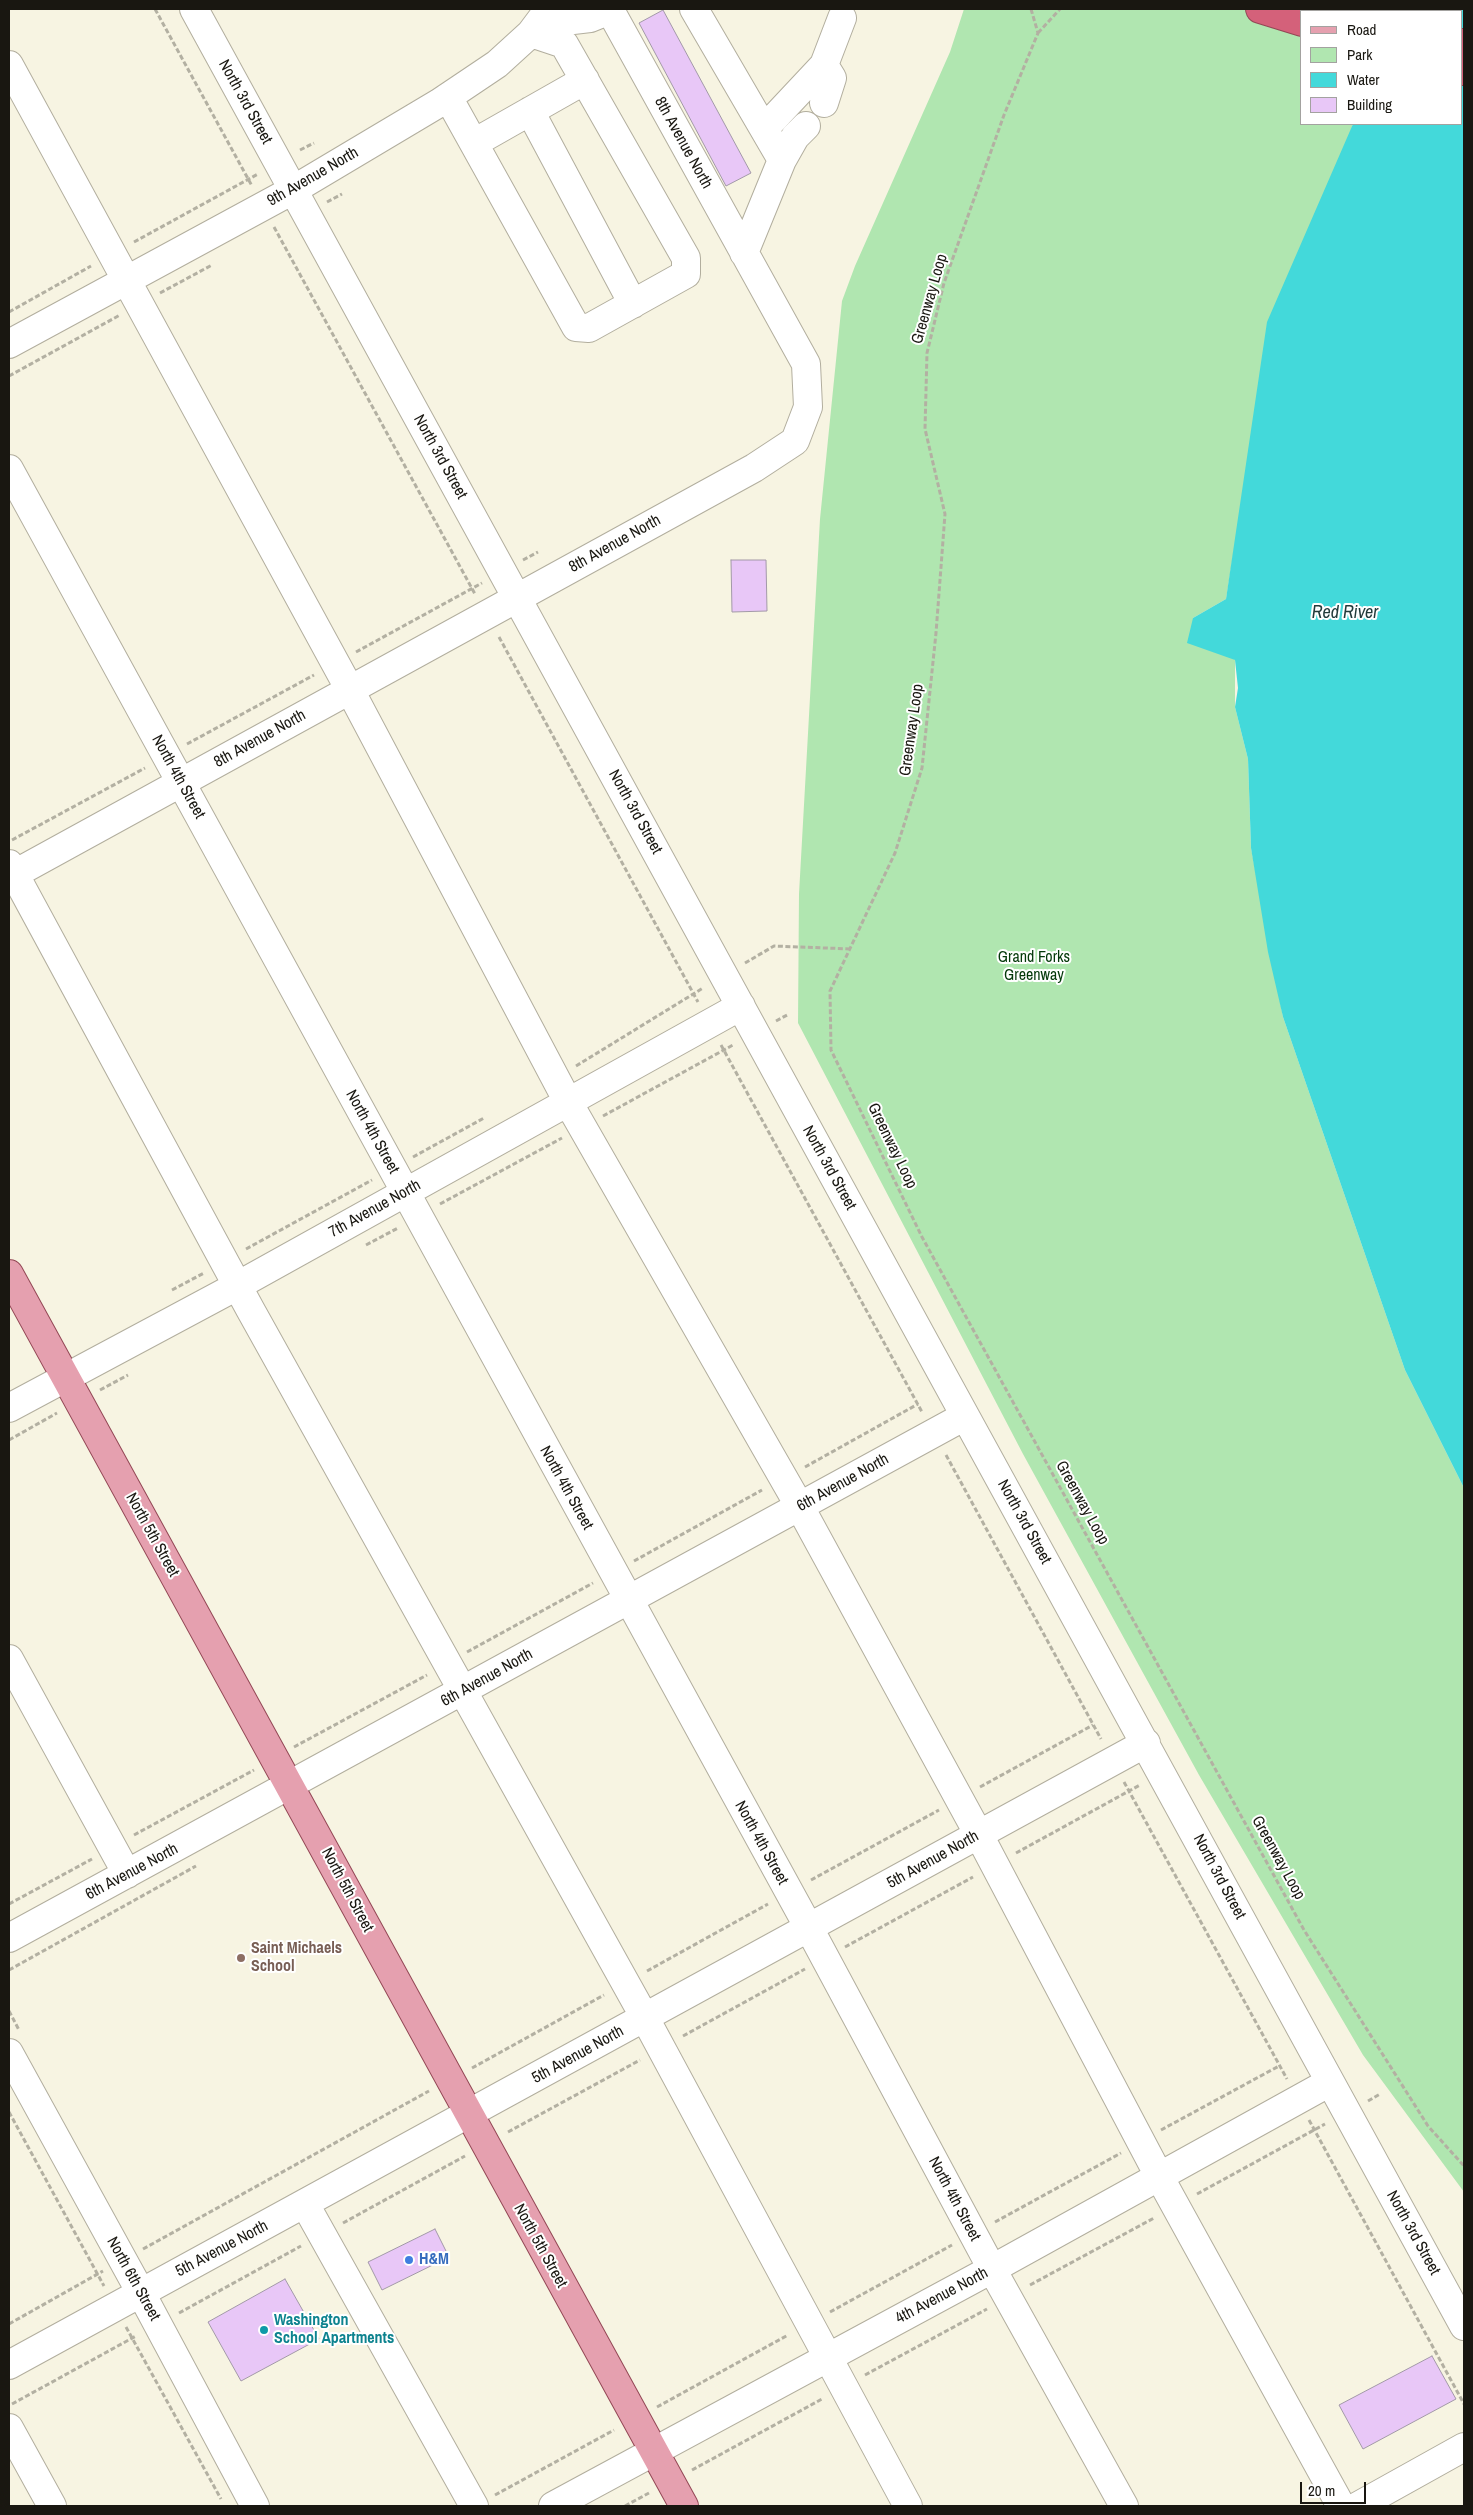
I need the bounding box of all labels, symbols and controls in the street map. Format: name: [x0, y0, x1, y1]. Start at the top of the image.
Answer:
legend: [1300, 10, 1463, 125]
text: Road: [1347, 19, 1376, 40]
text: Park: [1347, 44, 1372, 65]
street label: North 3rd Street: [214, 57, 276, 147]
text: Water: [1347, 69, 1379, 90]
street label: 8th Avenue North: [650, 94, 716, 192]
text: Building: [1347, 94, 1392, 115]
street label: 9th Avenue North: [264, 143, 362, 211]
street label: Greenway Loop: [908, 252, 952, 346]
street label: North 3rd Street: [409, 412, 471, 502]
street label: 8th Avenue North: [566, 511, 664, 577]
water label: Red River: [1312, 602, 1378, 624]
street label: Greenway Loop: [896, 683, 928, 777]
street label: 8th Avenue North: [211, 706, 309, 772]
street label: North 4th Street: [147, 732, 209, 822]
street label: North 3rd Street: [604, 767, 666, 857]
park label: Grand Forks Greenway: [998, 948, 1070, 986]
street label: North 4th Street: [341, 1087, 403, 1177]
street label: Greenway Loop: [863, 1100, 921, 1192]
street label: North 3rd Street: [798, 1123, 860, 1213]
street label: 7th Avenue North: [326, 1176, 424, 1242]
street label: North 4th Street: [535, 1443, 597, 1533]
street label: 6th Avenue North: [794, 1450, 892, 1516]
street label: Greenway Loop: [1051, 1458, 1113, 1548]
street label: North 3rd Street: [993, 1477, 1055, 1567]
street label: North 5th Street: [121, 1490, 183, 1580]
street label: 6th Avenue North: [438, 1645, 536, 1711]
street label: North 4th Street: [730, 1798, 792, 1888]
street label: Greenway Loop: [1247, 1813, 1309, 1903]
street label: 5th Avenue North: [884, 1827, 982, 1893]
street label: North 3rd Street: [1189, 1831, 1249, 1923]
street label: 6th Avenue North: [83, 1840, 181, 1904]
street label: North 5th Street: [317, 1845, 377, 1935]
place label: Saint Michaels School: [251, 1939, 342, 1977]
marker: Saint Michaels School: [235, 1952, 247, 1964]
street label: 5th Avenue North: [529, 2022, 627, 2088]
street label: North 4th Street: [924, 2154, 984, 2244]
street label: North 3rd Street: [1382, 2188, 1444, 2278]
street label: North 5th Street: [509, 2201, 571, 2291]
street label: 5th Avenue North: [173, 2217, 271, 2281]
street label: North 6th Street: [102, 2234, 164, 2324]
place label: H&M: [419, 2250, 449, 2270]
marker: H&M: [403, 2254, 415, 2266]
street label: 4th Avenue North: [893, 2264, 991, 2328]
place label: Washington School Apartments: [274, 2311, 394, 2349]
marker: Washington School Apartments: [258, 2324, 270, 2336]
scale bar: [1303, 2472, 1369, 2504]
text: 20 m: [1308, 2480, 1335, 2501]

